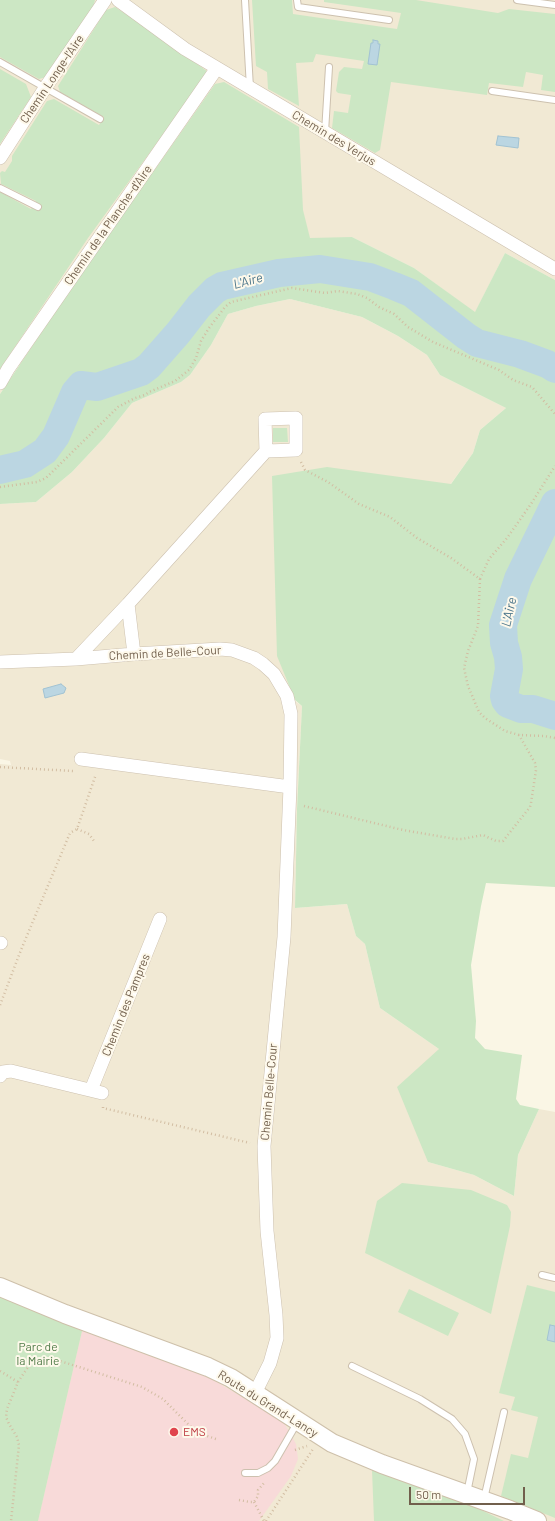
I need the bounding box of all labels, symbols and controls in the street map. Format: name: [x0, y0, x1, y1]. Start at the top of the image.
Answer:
street label: Chemin Longe-l'Aire: [17, 32, 87, 126]
street label: Chemin des Verjus: [289, 107, 379, 169]
street label: Chemin de la Planche-d'Aire: [61, 162, 155, 288]
water label: L'Aire: [232, 270, 264, 292]
water label: L'Aire: [498, 596, 520, 628]
street label: Chemin de Belle-Cour: [108, 643, 222, 663]
street label: Chemin des Pampres: [99, 952, 153, 1058]
street label: Chemin Belle-Cour: [258, 1043, 280, 1141]
park label: Parc de la Mairie: [17, 1340, 59, 1368]
street label: Route du Grand-Lancy: [215, 1367, 321, 1441]
place label: EMS: [183, 1425, 206, 1439]
marker: EMS: [168, 1426, 180, 1438]
scale bar: [411, 1479, 527, 1505]
text: 50 m: [416, 1487, 441, 1501]

